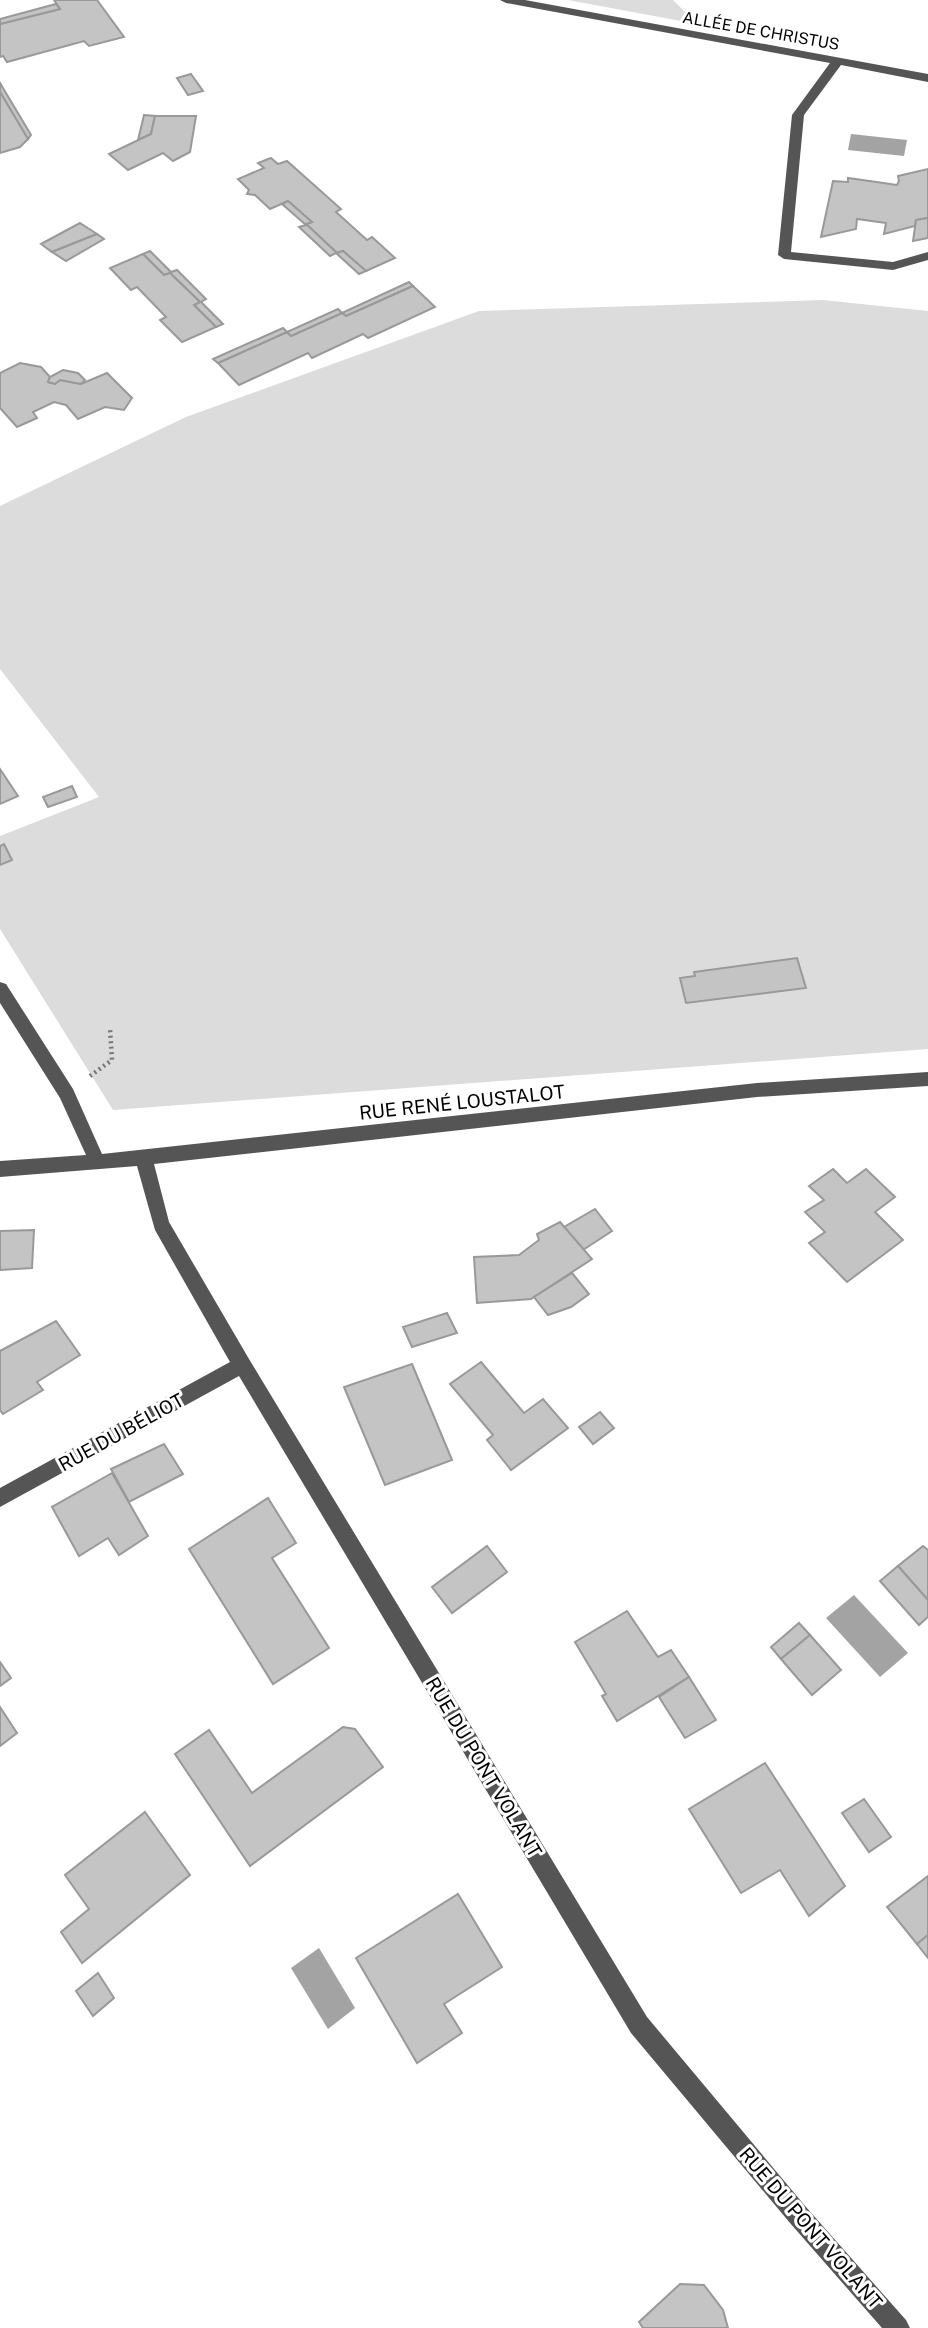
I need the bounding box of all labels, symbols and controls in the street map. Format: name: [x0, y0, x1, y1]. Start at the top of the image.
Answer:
street label: ALLÉE DE CHRISTUS: [681, 7, 841, 54]
street label: RUE RENÉ LOUSTALOT: [358, 1080, 566, 1124]
street label: RUE DU BÉLIOT: [54, 1388, 188, 1476]
street label: RUE DU PONT VOLANT: [422, 1673, 546, 1861]
street label: RUE DU PONT VOLANT: [735, 2143, 887, 2313]

